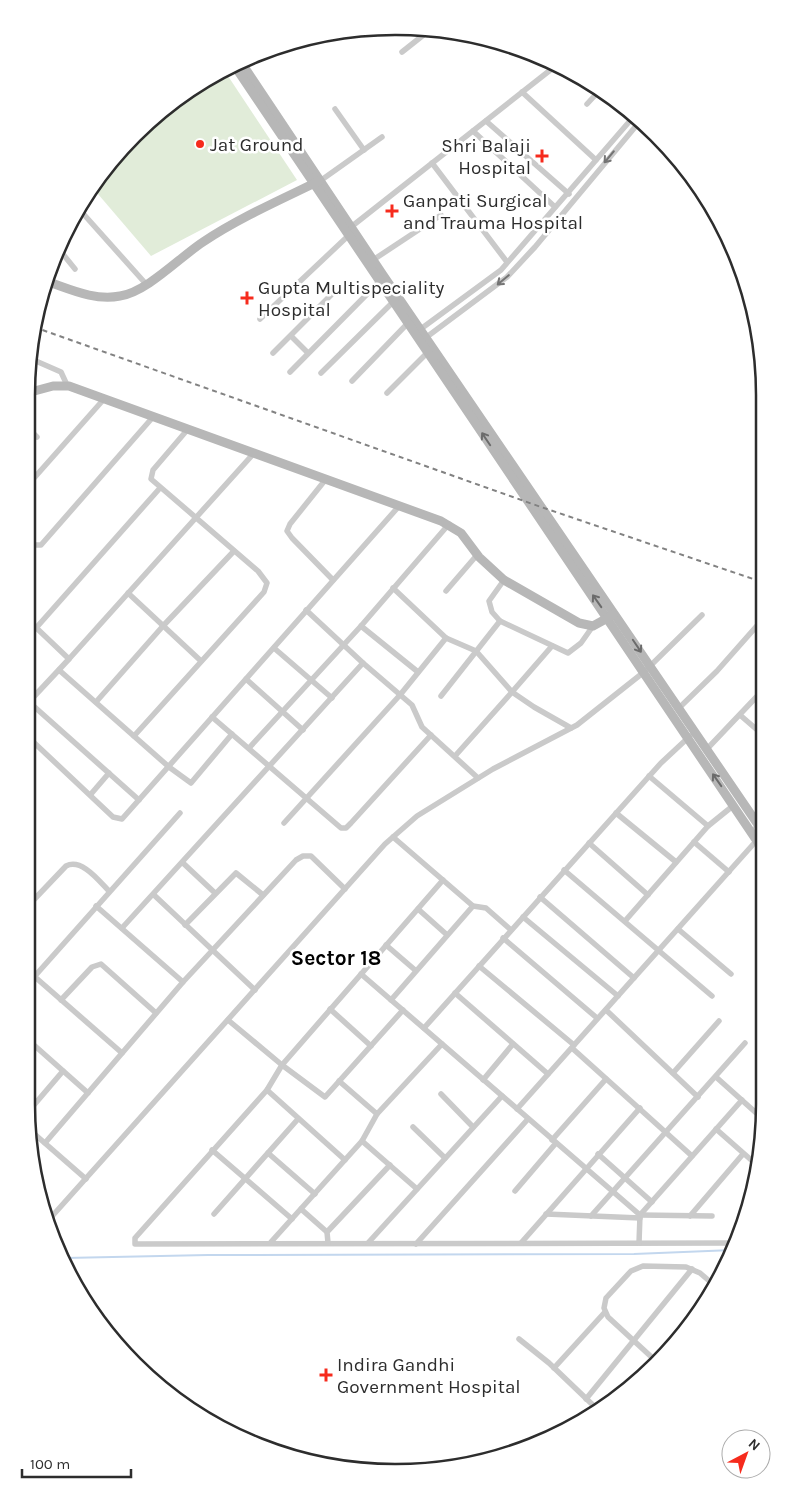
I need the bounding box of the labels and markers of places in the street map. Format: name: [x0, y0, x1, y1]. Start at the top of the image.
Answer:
place label: Jat Ground: [210, 134, 304, 156]
place label: Shri Balaji Hospital: [441, 135, 531, 179]
marker: Jat Ground: [194, 138, 206, 150]
marker: Shri Balaji Hospital: [535, 149, 549, 163]
place label: Ganpati Surgical and Trauma Hospital: [403, 190, 583, 234]
marker: Ganpati Surgical and Trauma Hospital: [385, 204, 399, 218]
place label: Gupta Multispeciality Hospital: [258, 277, 445, 321]
marker: Gupta Multispeciality Hospital: [240, 291, 254, 305]
place label: Indira Gandhi Government Hospital: [337, 1354, 521, 1398]
marker: Indira Gandhi Government Hospital: [319, 1368, 333, 1382]

